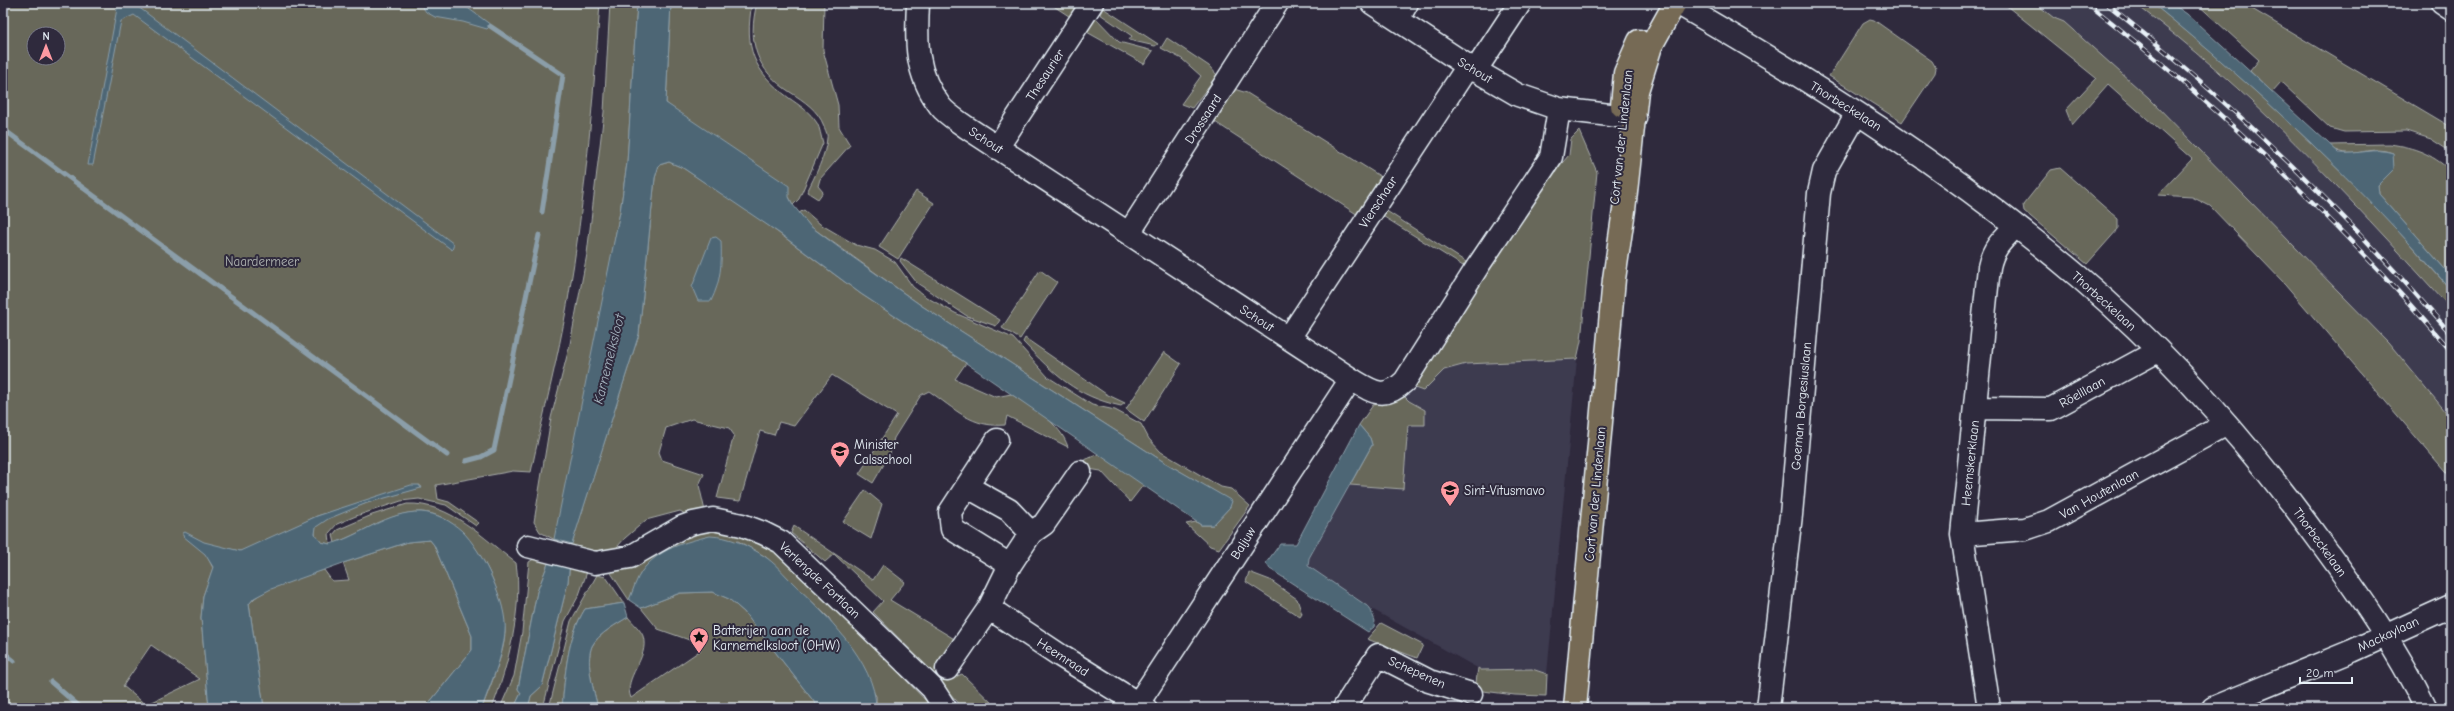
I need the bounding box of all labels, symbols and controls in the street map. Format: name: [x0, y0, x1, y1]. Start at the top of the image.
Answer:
north arrow: [26, 26, 66, 66]
text: N: [42, 30, 50, 43]
street label: Thesaurier: [1023, 46, 1068, 104]
street label: Schout: [1455, 54, 1496, 87]
street label: Cort van der Lindenlaan: [1606, 69, 1636, 205]
street label: Thorbeckelaan: [1807, 78, 1885, 134]
street label: Drossaard: [1182, 92, 1224, 146]
street label: Schout: [966, 123, 1007, 157]
street label: Vierschaar: [1356, 173, 1401, 231]
park label: Naardermeer: [225, 254, 300, 269]
street label: Thorbeckelaan: [2069, 268, 2139, 334]
street label: Schout: [1237, 301, 1278, 335]
water label: Karnemelksloot: [590, 311, 629, 406]
street label: Goeman Borgesiuslaan: [1788, 341, 1814, 471]
street label: Röelllaan: [2056, 373, 2108, 411]
street label: Heemskerklaan: [1958, 419, 1982, 507]
street label: Cort van der Lindenlaan: [1582, 426, 1608, 562]
place label: Minister Calsschool: [854, 437, 912, 467]
school or university icon: Minister Calsschool: [829, 440, 851, 468]
street label: Van Houtenlaan: [2057, 466, 2141, 522]
school or university icon: Sint-Vitusmavo: [1439, 479, 1461, 507]
place label: Sint-Vitusmavo: [1464, 483, 1545, 498]
street label: Thorbeckelaan: [2290, 505, 2350, 579]
street label: Baljuw: [1227, 524, 1259, 562]
street label: Verlengde Fortlaan: [776, 539, 864, 621]
street label: Mackaylaan: [2355, 613, 2421, 655]
place label: Batterijen aan de Karnemelksloot (OHW): [713, 623, 840, 653]
place icon: Batterijen aan de Karnemelksloot (OHW): [688, 626, 710, 654]
street label: Heemraad: [1034, 635, 1092, 679]
street label: Schepenen: [1386, 653, 1448, 691]
scale bar: [2300, 659, 2352, 685]
text: 20 m: [2306, 666, 2334, 680]

